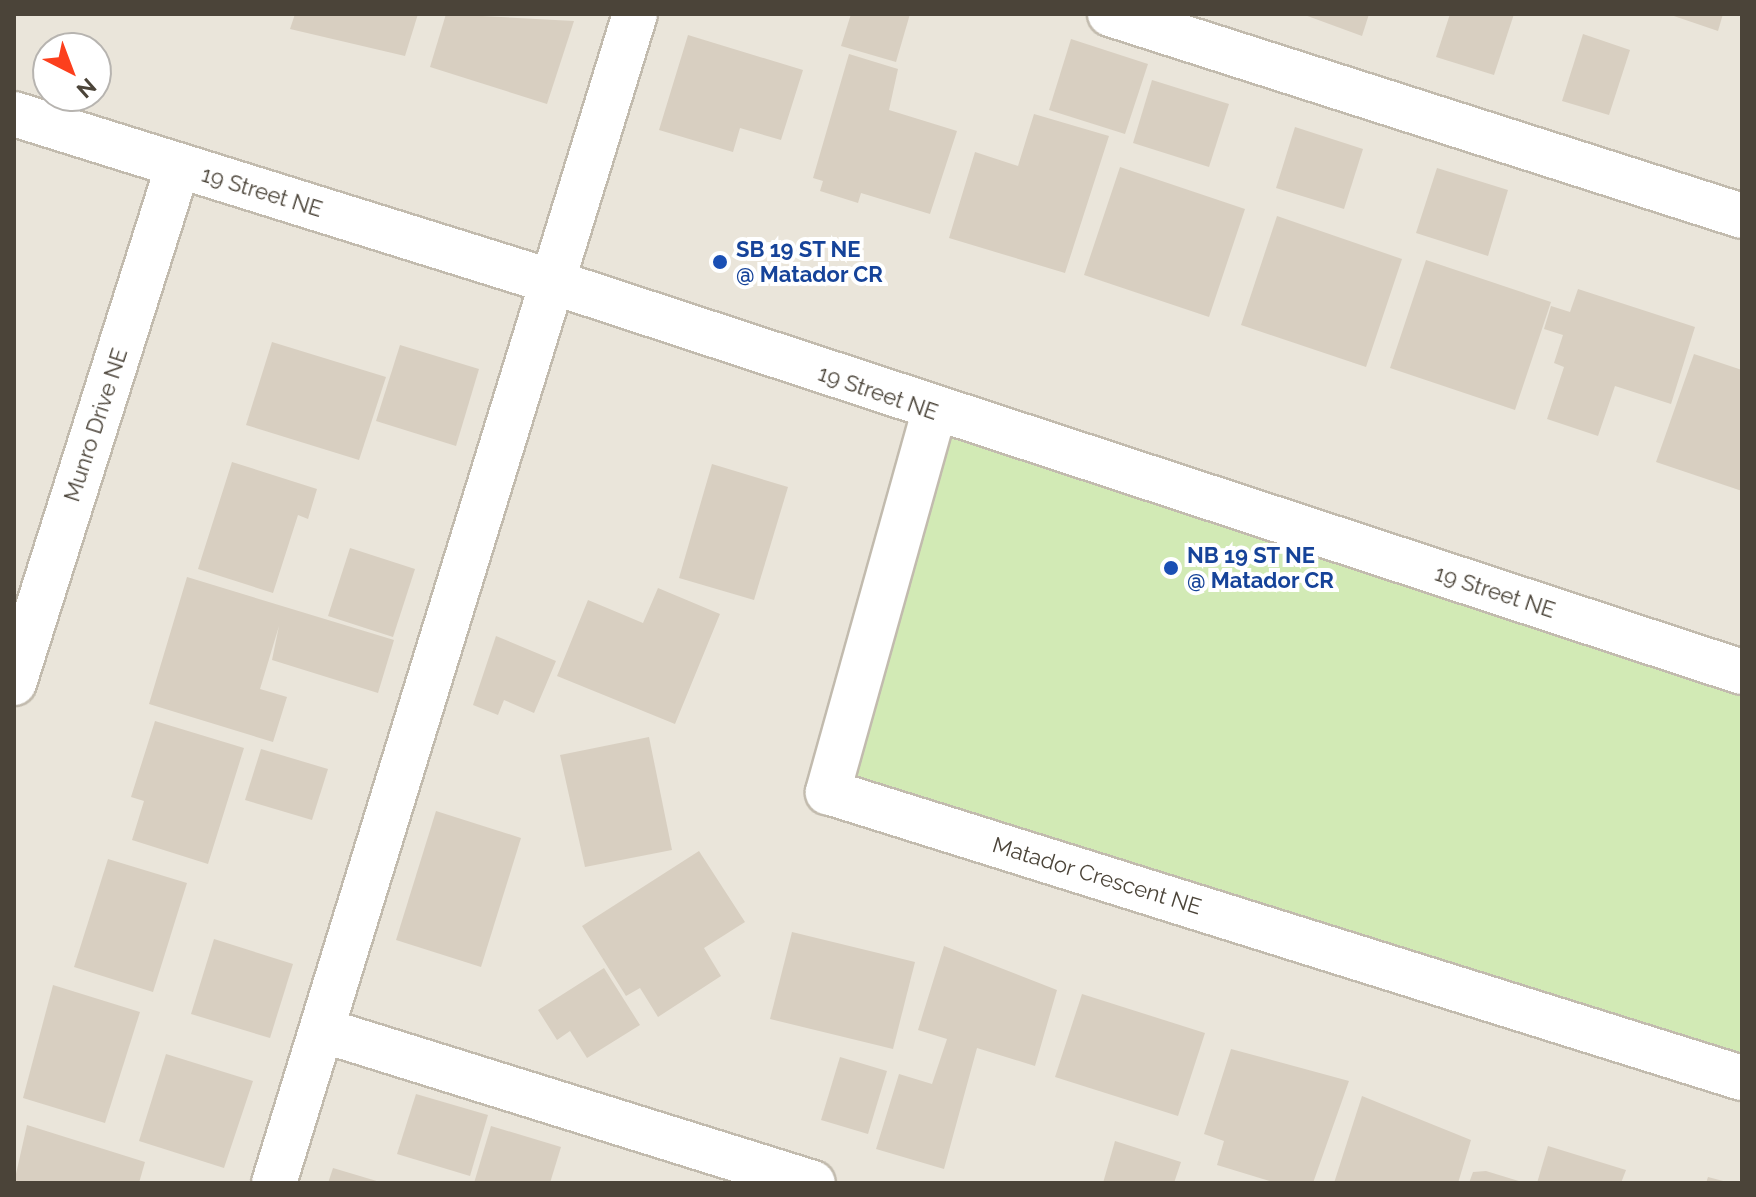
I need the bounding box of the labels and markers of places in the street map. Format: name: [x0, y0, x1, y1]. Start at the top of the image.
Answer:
place label: SB 19 ST NE @ Matador CR: [736, 236, 883, 288]
marker: SB 19 ST NE @ Matador CR: [711, 253, 729, 271]
place label: NB 19 ST NE @ Matador CR: [1187, 542, 1334, 594]
marker: NB 19 ST NE @ Matador CR: [1162, 559, 1180, 577]

